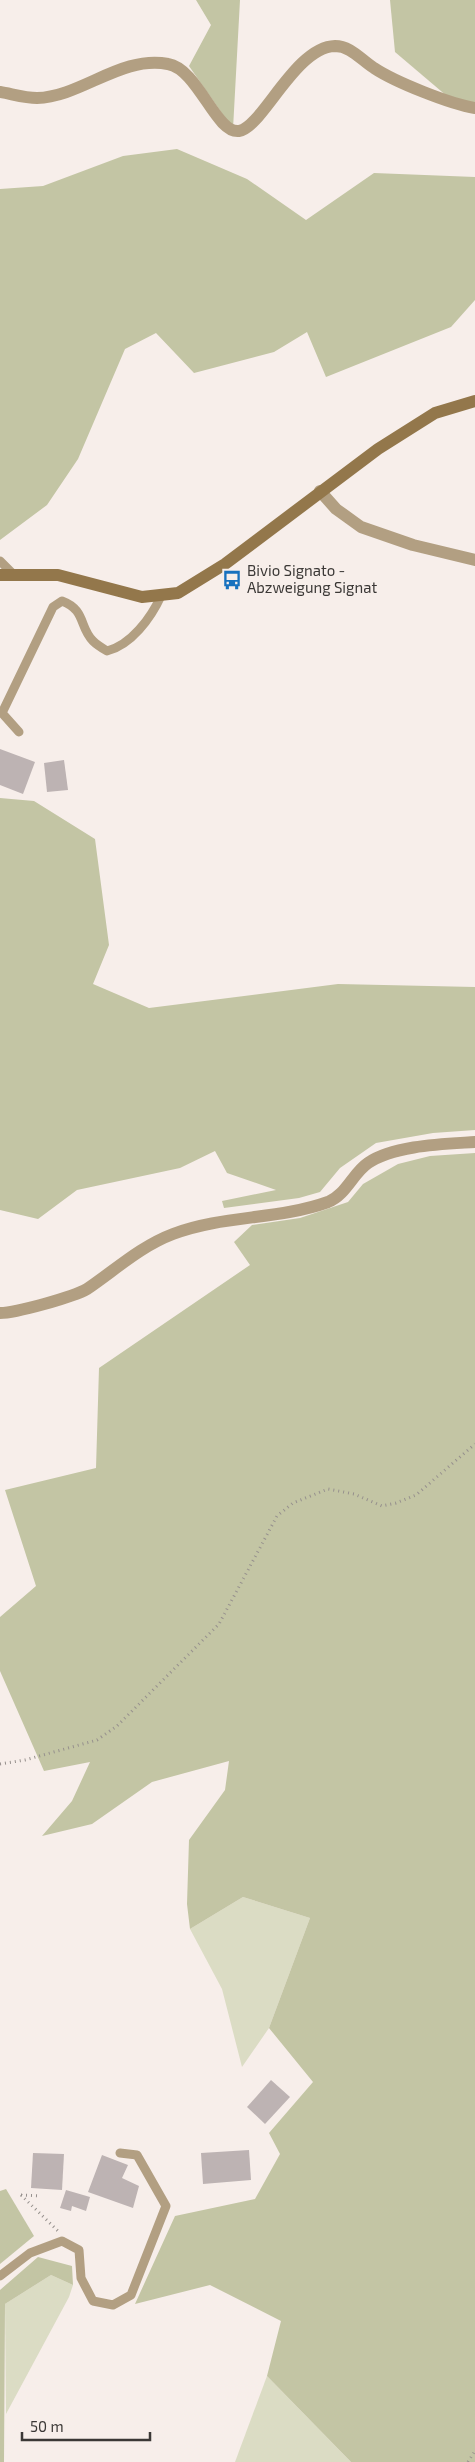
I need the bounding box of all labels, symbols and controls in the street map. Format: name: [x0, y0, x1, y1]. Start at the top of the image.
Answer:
place label: Bivio Signato - Abzweigung Signat: [247, 561, 377, 596]
bus stop icon: Bivio Signato - Abzweigung Signat: [221, 569, 243, 591]
scale bar: [22, 2410, 150, 2442]
text: 50 m: [30, 2417, 64, 2435]

